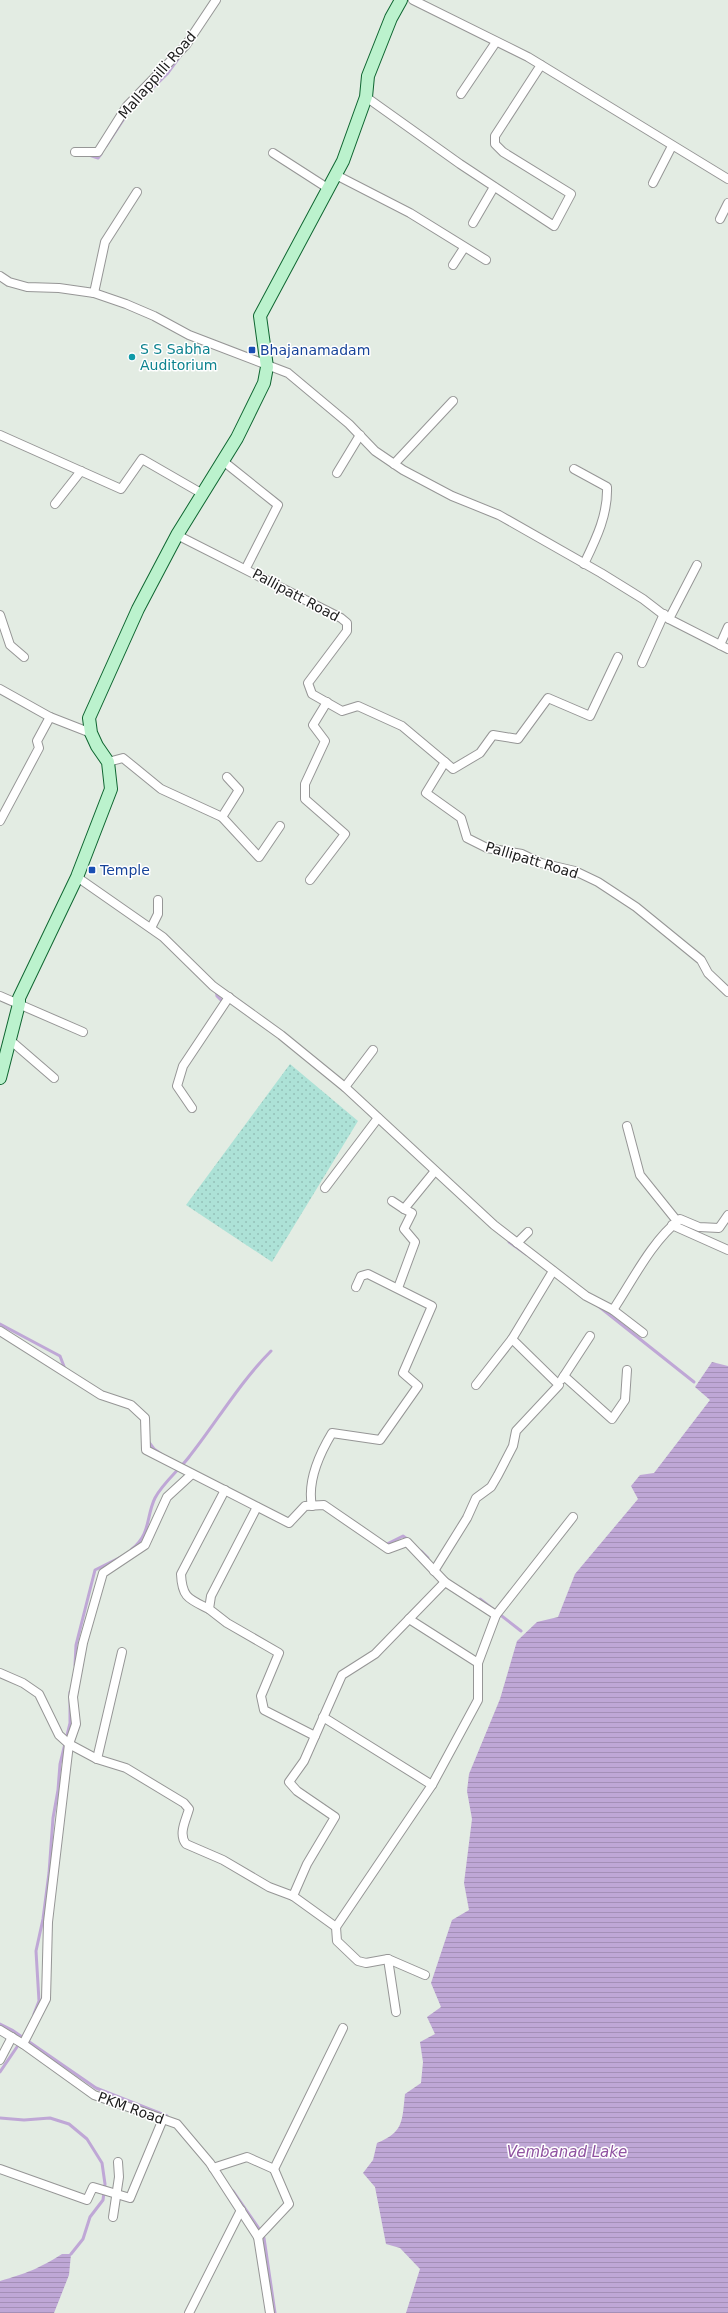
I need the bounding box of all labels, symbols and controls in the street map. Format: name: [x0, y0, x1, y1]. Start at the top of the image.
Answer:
street label: Mallappilli Road: [115, 28, 199, 122]
place label: S S Sabha Auditorium: [140, 341, 217, 373]
place label: Bhajanamadam: [260, 342, 370, 358]
marker: Bhajanamadam: [247, 345, 257, 355]
marker: S S Sabha Auditorium: [127, 352, 137, 362]
street label: Pallipatt Road: [250, 565, 342, 625]
street label: Pallipatt Road: [484, 838, 580, 882]
place label: Temple: [99, 862, 150, 878]
marker: Temple: [87, 865, 97, 875]
street label: PKM Road: [96, 2089, 166, 2127]
water label: Vembanad Lake: [507, 2143, 627, 2161]

